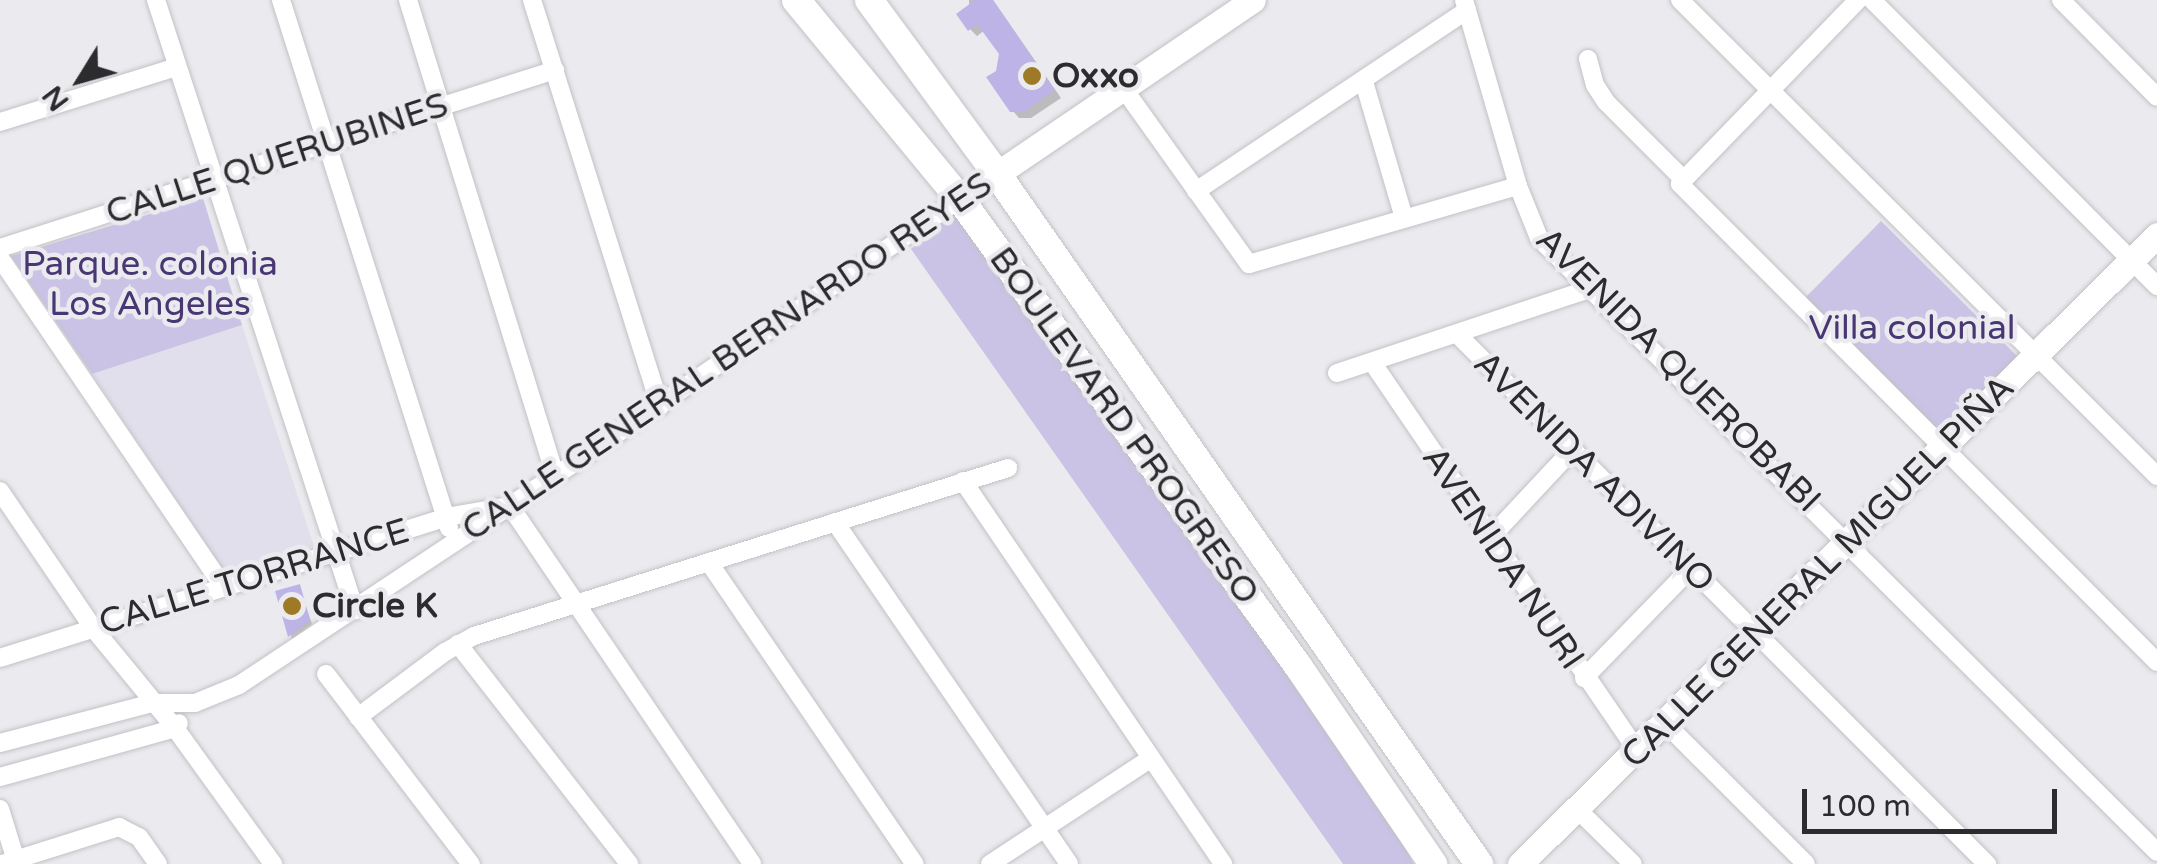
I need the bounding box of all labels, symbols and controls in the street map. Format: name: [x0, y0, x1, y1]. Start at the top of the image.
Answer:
north arrow: [30, 30, 130, 130]
place label: Oxxo: [1052, 55, 1139, 97]
marker: Oxxo: [1021, 65, 1043, 87]
text: N: [36, 79, 76, 117]
street label: CALLE QUERUBINES: [101, 84, 453, 234]
street label: CALLE GENERAL BERNARDO REYES: [454, 164, 1000, 550]
street label: AVENIDA QUEROBABI: [1527, 219, 1829, 521]
street label: BOULEVARD PROGRESO: [980, 239, 1268, 613]
park label: Parque. colonia Los Angeles: [22, 243, 278, 325]
park label: Villa colonial: [1808, 307, 2016, 349]
street label: AVENIDA ADIVINO: [1465, 343, 1723, 601]
street label: CALLE GENERAL MIGUEL PIÑA: [1613, 367, 2023, 777]
street label: AVENIDA NURI: [1413, 439, 1593, 677]
street label: CALLE TORRANCE: [94, 510, 414, 644]
place label: Circle K: [312, 585, 438, 627]
marker: Circle K: [281, 595, 303, 617]
scale bar: [1807, 769, 2062, 831]
text: 100 m: [1819, 788, 1911, 825]

